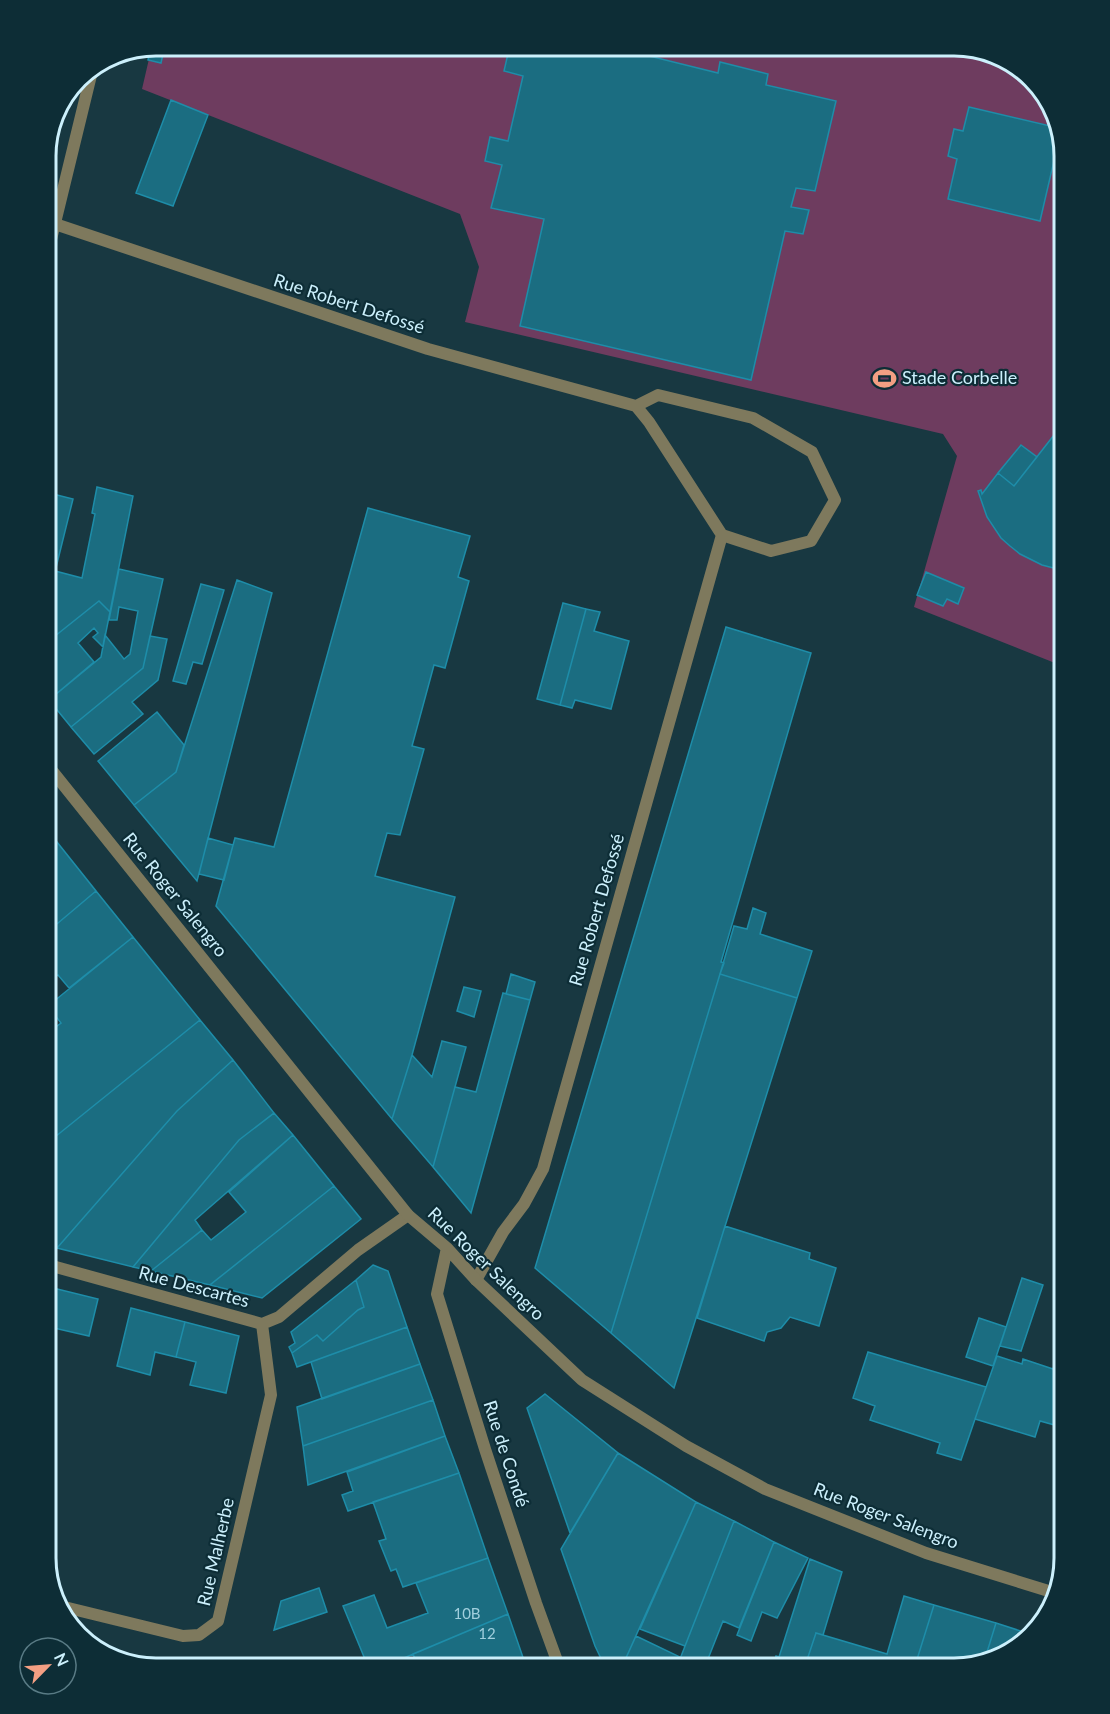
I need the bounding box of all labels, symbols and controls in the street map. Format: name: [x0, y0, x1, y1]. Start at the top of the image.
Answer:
street label: Rue Robert Defossé: [271, 268, 428, 338]
sports icon: Stade Corbelle: [871, 365, 897, 391]
place label: Stade Corbelle: [902, 366, 1017, 388]
street label: Rue Roger Salengro: [119, 828, 233, 961]
street label: Rue Robert Defossé: [564, 831, 628, 988]
street label: Rue Roger Salengro: [424, 1202, 550, 1325]
street label: Rue Descartes: [136, 1261, 252, 1311]
street label: Rue de Condé: [479, 1398, 535, 1510]
street label: Rue Roger Salengro: [811, 1477, 962, 1553]
street label: Rue Malherbe: [192, 1496, 238, 1608]
house number: 10B: [453, 1604, 481, 1622]
house number: 12: [478, 1624, 496, 1642]
north arrow: [18, 1636, 78, 1696]
text: N: [51, 1650, 73, 1669]

